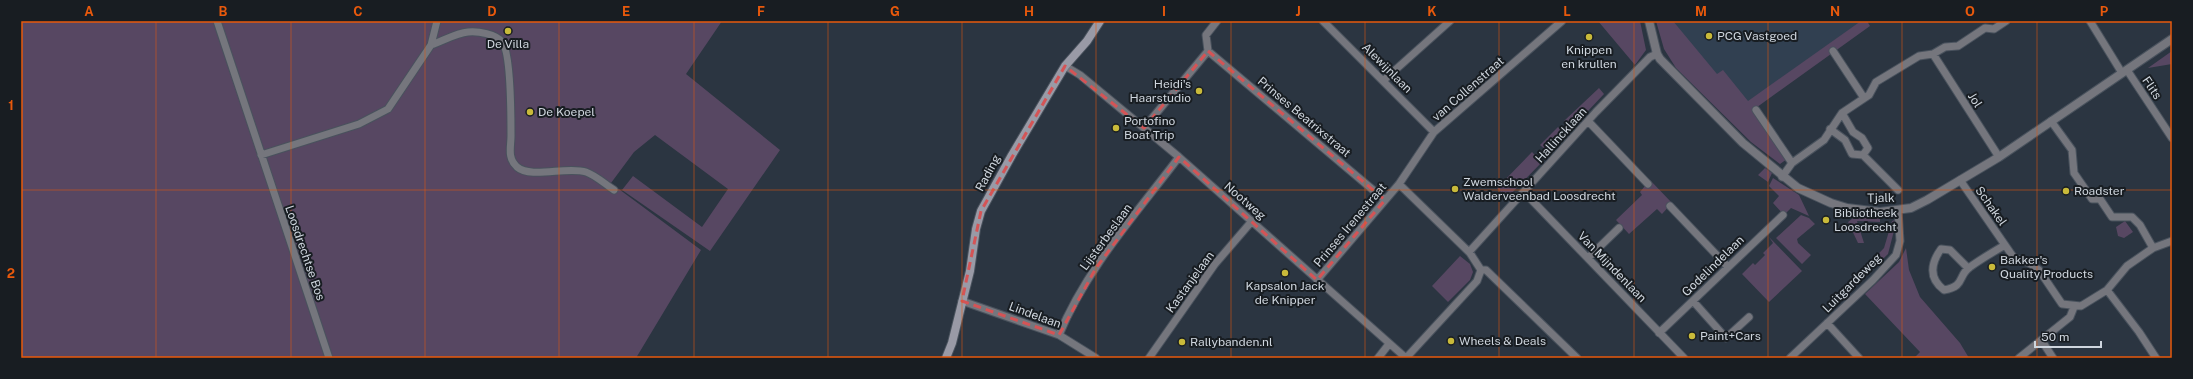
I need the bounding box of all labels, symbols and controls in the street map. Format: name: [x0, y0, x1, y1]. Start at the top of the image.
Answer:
text: A: [84, 4, 94, 19]
text: B: [219, 4, 228, 19]
text: C: [353, 4, 363, 19]
text: D: [487, 4, 497, 19]
text: E: [622, 4, 630, 19]
text: F: [757, 4, 765, 19]
text: G: [890, 4, 900, 19]
text: H: [1024, 4, 1034, 19]
text: I: [1162, 4, 1166, 19]
text: J: [1295, 4, 1301, 19]
text: K: [1427, 4, 1437, 19]
text: L: [1563, 4, 1571, 19]
text: M: [1695, 4, 1707, 19]
text: N: [1830, 4, 1840, 19]
text: O: [1965, 4, 1975, 19]
text: P: [2100, 4, 2109, 19]
marker: De Villa: [503, 26, 513, 36]
place label: PCG Vastgoed: [1717, 29, 1797, 43]
marker: PCG Vastgoed: [1704, 31, 1714, 41]
marker: Knippen en krullen: [1584, 32, 1594, 42]
place label: De Villa: [487, 37, 529, 51]
street label: Alewijnlaan: [1359, 40, 1415, 96]
place label: Knippen en krullen: [1561, 43, 1617, 71]
street label: van Collenstraat: [1429, 54, 1507, 124]
street label: Prinses Beatrixstraat: [1255, 74, 1354, 160]
street label: Flits: [2139, 74, 2165, 102]
place label: Heidi's Haarstudio: [1129, 77, 1191, 105]
marker: Heidi's Haarstudio: [1194, 86, 1204, 96]
street label: Jol: [1965, 90, 1985, 110]
text: 1: [8, 98, 14, 113]
street label: Hallincklaan: [1532, 104, 1590, 166]
place label: De Koepel: [538, 105, 595, 119]
marker: De Koepel: [525, 107, 535, 117]
place label: Portofino Boat Trip: [1124, 114, 1176, 142]
marker: Portofino Boat Trip: [1111, 123, 1121, 133]
street label: Rading: [973, 152, 1003, 194]
place label: Zwemschool Walderveenbad Loosdrecht: [1463, 175, 1616, 203]
street label: Nootweg: [1221, 179, 1269, 223]
street label: Prinses Irenestraat: [1311, 180, 1389, 270]
marker: Zwemschool Walderveenbad Loosdrecht: [1450, 184, 1460, 194]
street label: Schakel: [1972, 184, 2010, 229]
place label: Roadster: [2074, 184, 2125, 198]
marker: Roadster: [2061, 186, 2071, 196]
street label: Tjalk: [1867, 191, 1895, 205]
street label: Lijsterbeslaan: [1077, 201, 1135, 273]
street label: Loosdrechtse Bos: [282, 204, 328, 302]
place label: Bibliotheek Loosdrecht: [1834, 206, 1897, 234]
marker: Bibliotheek Loosdrecht: [1821, 215, 1831, 225]
street label: Van Mijndenlaan: [1575, 229, 1649, 305]
street label: Godelindelaan: [1679, 233, 1747, 299]
street label: Kastanjelaan: [1163, 249, 1217, 315]
street label: Luitgardeweg: [1820, 251, 1884, 315]
place label: Bakker's Quality Products: [2000, 253, 2093, 281]
marker: Bakker's Quality Products: [1987, 262, 1997, 272]
text: 2: [7, 266, 15, 281]
marker: Kapsalon Jack de Knipper: [1280, 268, 1290, 278]
place label: Kapsalon Jack de Knipper: [1246, 279, 1325, 307]
street label: Lindelaan: [1007, 299, 1063, 331]
scale bar: [2035, 323, 2101, 349]
place label: Paint+Cars: [1700, 329, 1761, 343]
text: 50 m: [2041, 330, 2069, 344]
marker: Paint+Cars: [1687, 331, 1697, 341]
place label: Wheels & Deals: [1459, 334, 1546, 348]
place label: Rallybanden.nl: [1190, 335, 1273, 349]
marker: Wheels & Deals: [1446, 336, 1456, 346]
marker: Rallybanden.nl: [1177, 337, 1187, 347]

